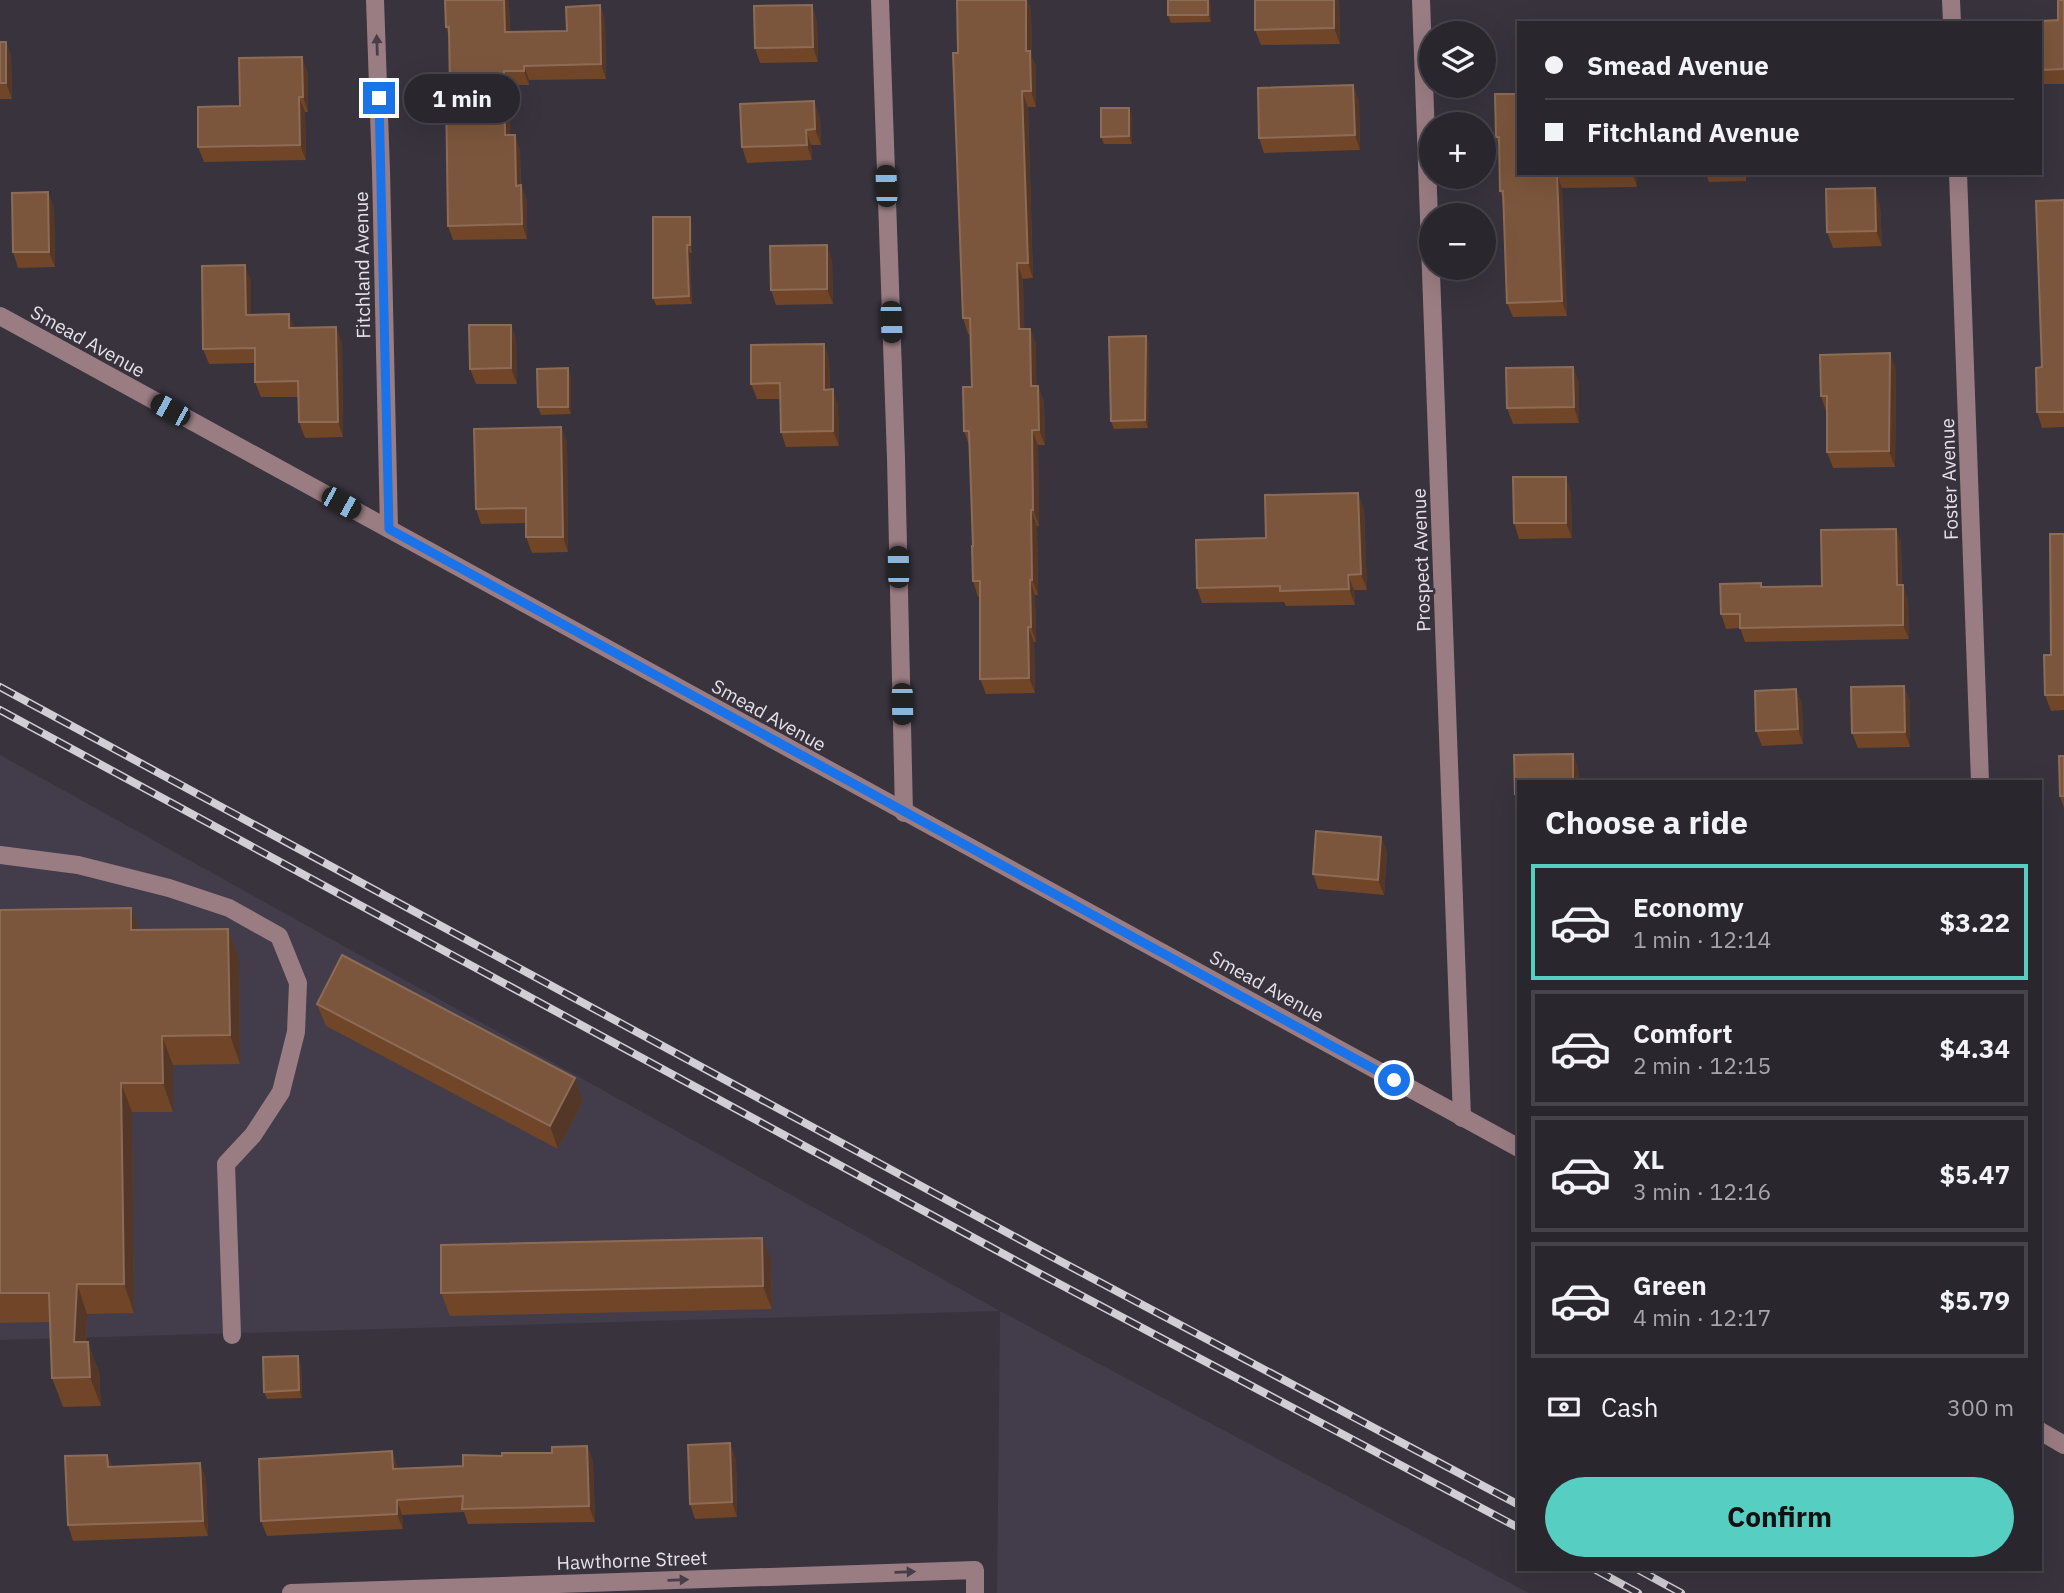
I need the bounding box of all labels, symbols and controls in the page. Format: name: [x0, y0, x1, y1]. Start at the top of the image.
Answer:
map controls: [1419, 21, 1496, 280]
button: layers: [1419, 21, 1496, 98]
one-way arrow: [371, 33, 382, 55]
text: Smead Avenue: [1587, 48, 1769, 82]
callout: 1 min: [404, 74, 519, 122]
route end: [363, 82, 395, 114]
text: 1 min: [432, 83, 492, 113]
button: +: [1419, 112, 1496, 189]
text: Fitchland Avenue: [1587, 115, 1800, 149]
car: [875, 165, 898, 207]
street label: Fitchland Avenue: [349, 191, 375, 339]
button: −: [1419, 203, 1496, 280]
street label: Smead Avenue: [27, 300, 149, 382]
car: [880, 301, 903, 343]
car: [147, 391, 194, 429]
street label: Foster Avenue: [1935, 418, 1963, 540]
car: [318, 484, 365, 522]
street label: Prospect Avenue: [1406, 488, 1436, 632]
car: [888, 546, 909, 588]
street label: Smead Avenue: [708, 674, 830, 756]
car: [892, 683, 913, 725]
text: Choose a ride: [1545, 801, 1748, 843]
text: Economy: [1633, 890, 1744, 924]
icon: car: [1549, 891, 1612, 954]
text: $3.22: [1940, 905, 2010, 939]
text: 1 min · 12:14: [1633, 924, 1771, 954]
street label: Smead Avenue: [1206, 945, 1328, 1027]
text: Comfort: [1633, 1016, 1732, 1050]
icon: car: [1549, 1017, 1612, 1080]
text: $4.34: [1940, 1031, 2010, 1065]
text: 2 min · 12:15: [1633, 1050, 1771, 1080]
route start: [1378, 1064, 1410, 1096]
text: XL: [1633, 1142, 1664, 1176]
icon: car: [1549, 1143, 1612, 1206]
text: $5.47: [1940, 1157, 2010, 1191]
text: 3 min · 12:16: [1633, 1176, 1771, 1206]
text: Green: [1633, 1268, 1707, 1302]
icon: car: [1549, 1269, 1612, 1332]
text: $5.79: [1940, 1283, 2010, 1317]
text: 4 min · 12:17: [1633, 1302, 1771, 1332]
icon: cash: [1545, 1388, 1583, 1426]
text: Cash: [1601, 1390, 1658, 1424]
text: 300 m: [1947, 1392, 2014, 1422]
button: Confirm: [1545, 1477, 2014, 1557]
street label: Hawthorne Street: [556, 1545, 708, 1575]
one-way arrow: [894, 1566, 916, 1578]
one-way arrow: [667, 1574, 689, 1585]

